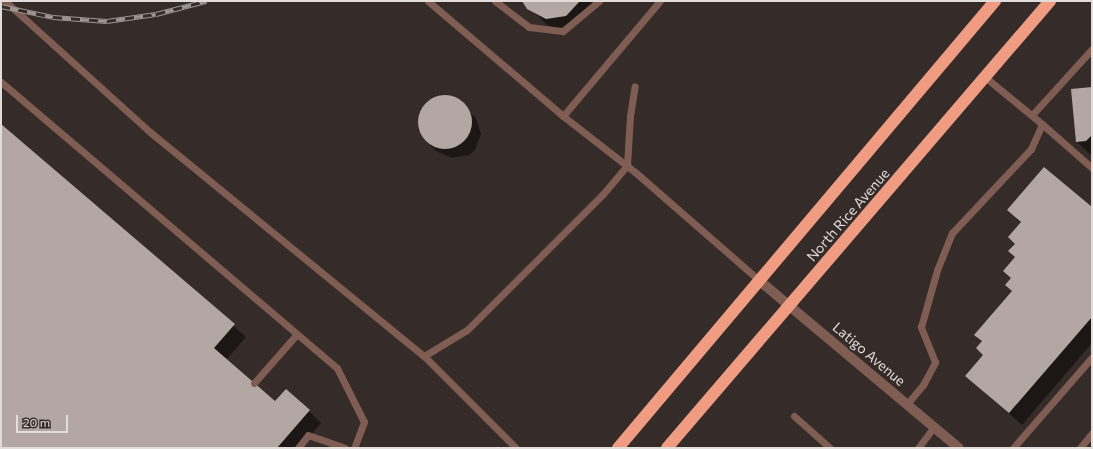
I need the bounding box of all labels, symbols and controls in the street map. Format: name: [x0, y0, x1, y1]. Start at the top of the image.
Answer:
street label: North Rice Avenue: [803, 165, 893, 265]
street label: Latigo Avenue: [829, 319, 909, 389]
scale bar: [18, 407, 70, 433]
text: 20 m: [23, 415, 50, 429]

